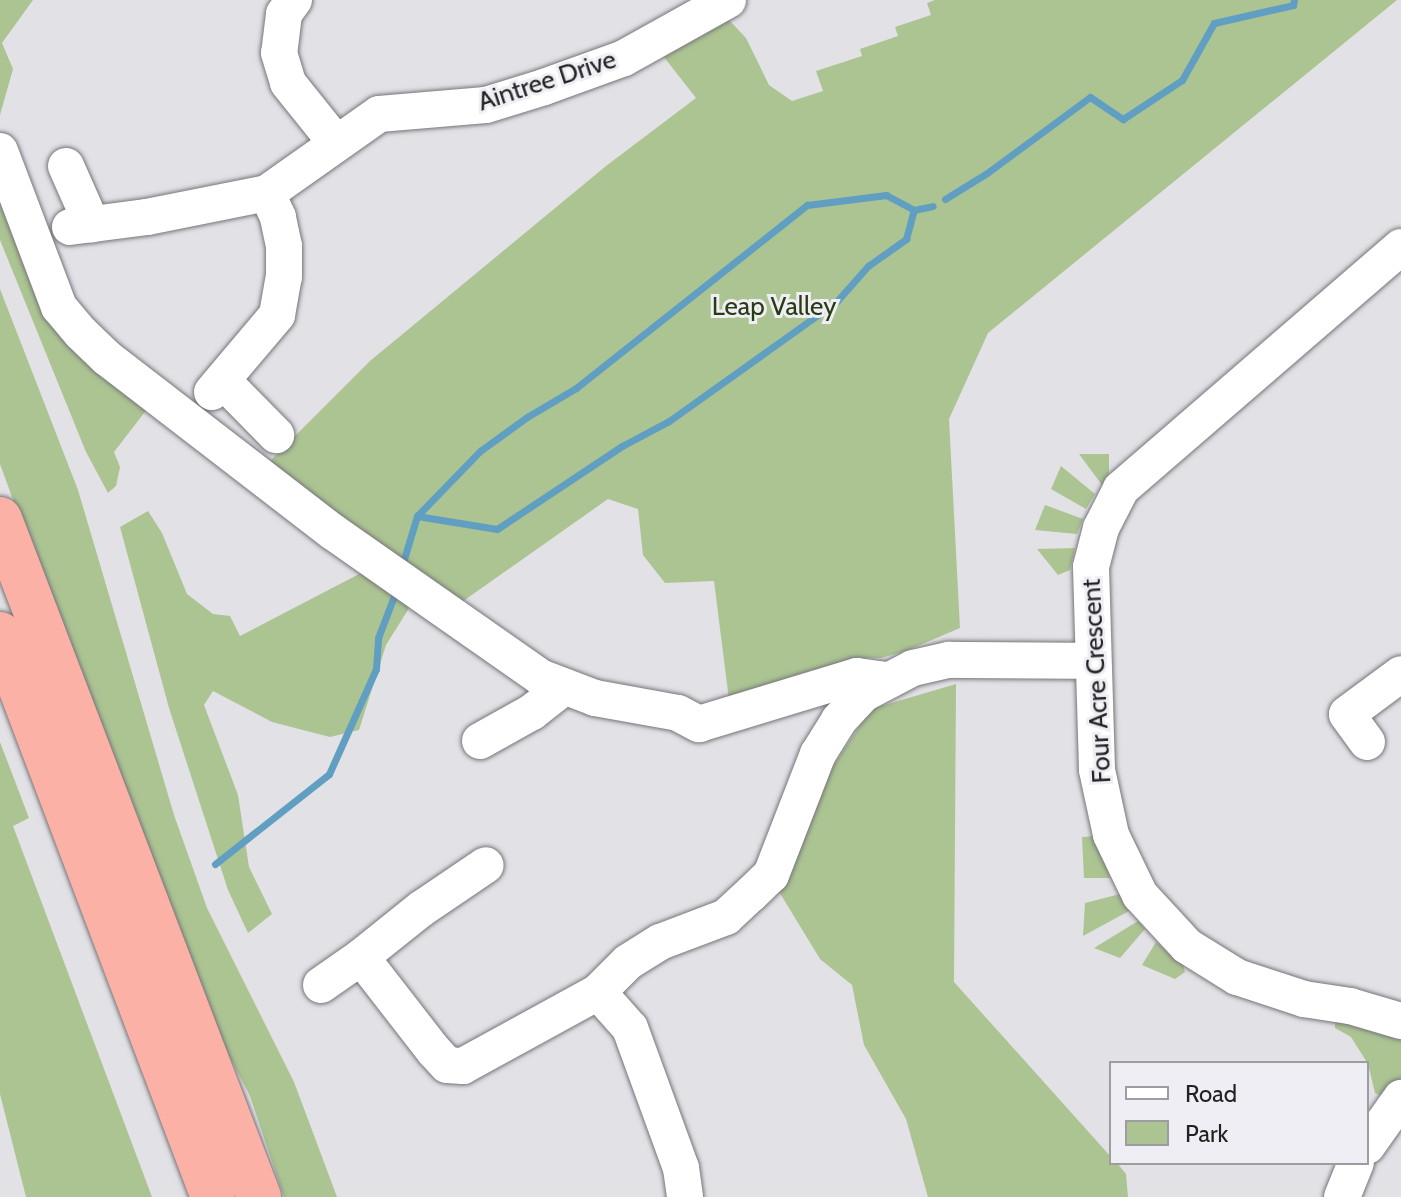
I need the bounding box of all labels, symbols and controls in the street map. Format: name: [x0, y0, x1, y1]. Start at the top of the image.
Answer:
street label: Aintree Drive: [474, 44, 620, 118]
park label: Leap Valley: [712, 291, 836, 323]
street label: Four Acre Crescent: [1076, 578, 1118, 784]
legend: [1109, 1061, 1369, 1165]
text: Road: [1185, 1079, 1237, 1108]
text: Park: [1185, 1119, 1228, 1148]

